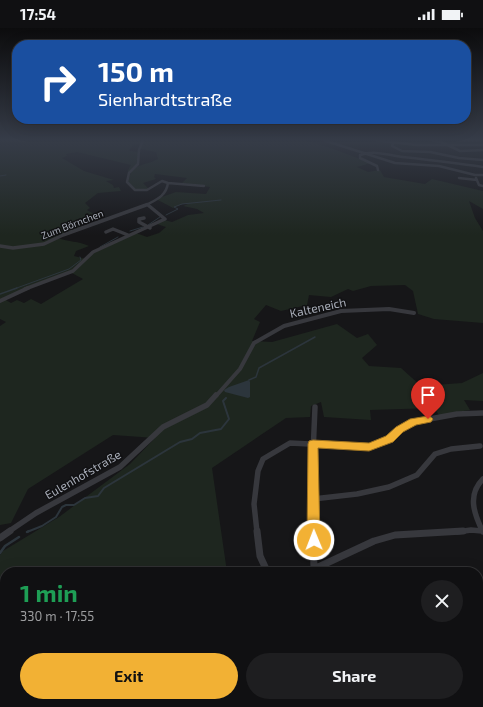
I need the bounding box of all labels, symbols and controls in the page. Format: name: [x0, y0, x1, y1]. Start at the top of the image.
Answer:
text: 17:54: [20, 5, 56, 23]
text: 150 m: [98, 54, 174, 88]
icon: right: [32, 56, 84, 108]
text: Sienhardtstraße: [98, 88, 232, 110]
street label: Zum Börnchen: [39, 207, 105, 241]
street label: Kalteneich: [288, 294, 347, 320]
pin: [411, 378, 445, 419]
icon: arrive: [417, 384, 439, 406]
street label: Eulenhofstraße: [42, 447, 123, 502]
position arrow: [293, 519, 335, 561]
text: 1 min: [20, 578, 78, 607]
button: close: [421, 580, 463, 622]
text: 330 m · 17:55: [20, 608, 94, 624]
button: Exit: [20, 653, 238, 699]
button: Share: [246, 653, 463, 699]

